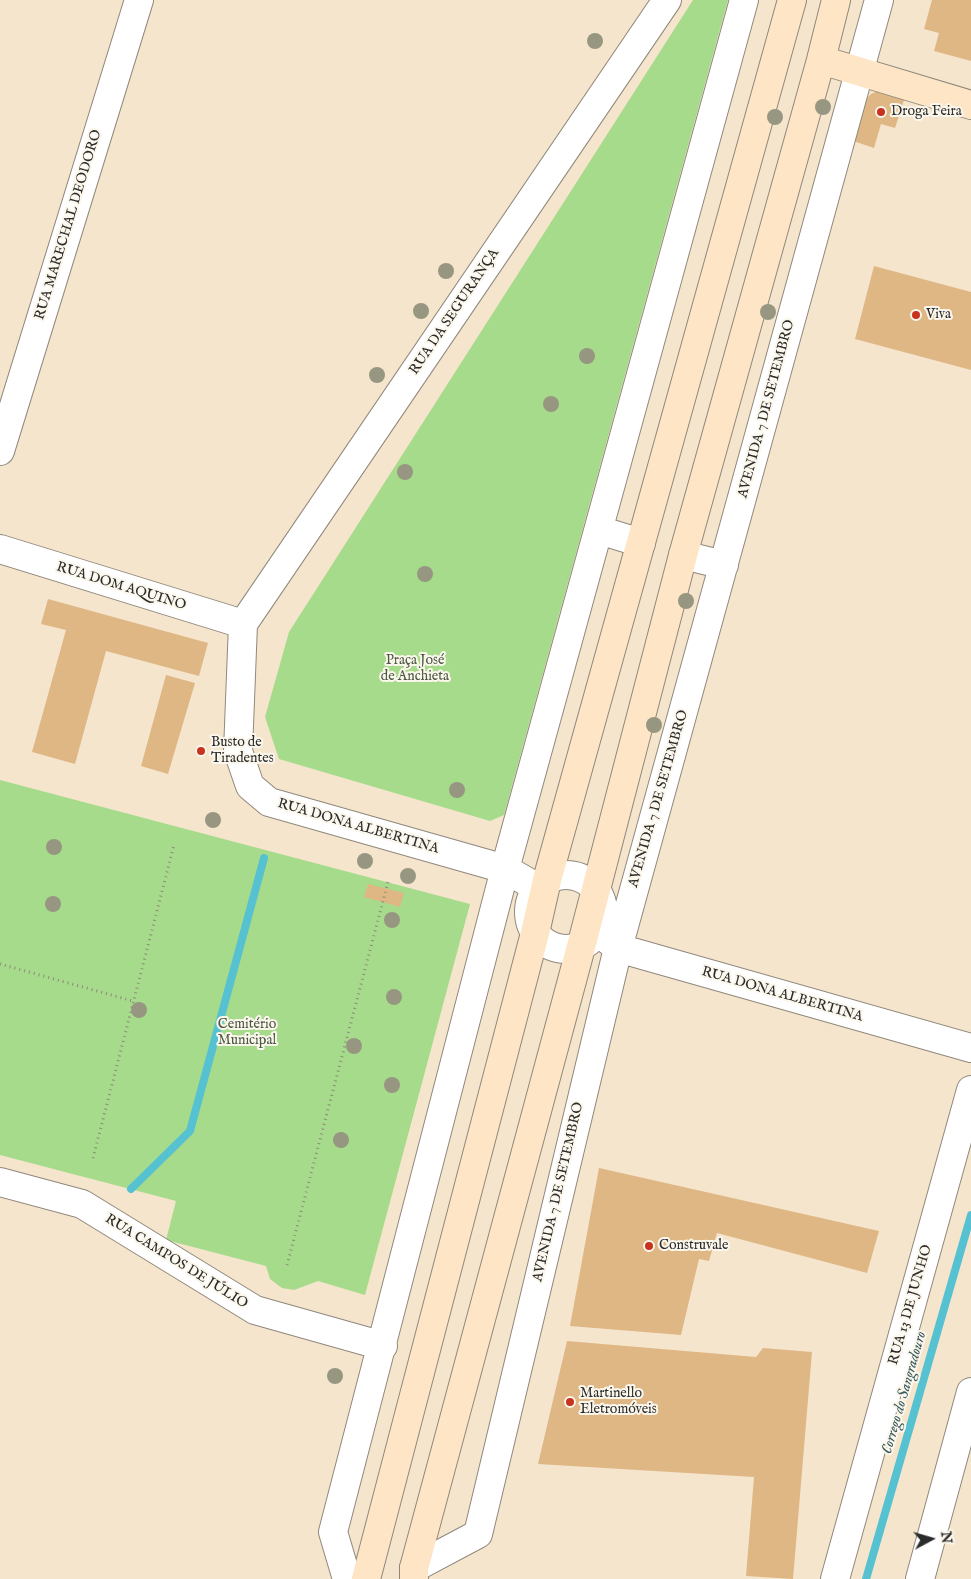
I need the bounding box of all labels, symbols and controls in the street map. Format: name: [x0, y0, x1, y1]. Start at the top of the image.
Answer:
place label: Droga Feira: [891, 104, 962, 120]
marker: Droga Feira: [875, 106, 887, 118]
street label: RUA MARECHAL DEODORO: [32, 128, 106, 322]
street label: RUA DA SEGURANÇA: [407, 246, 503, 378]
place label: Viva: [926, 307, 951, 323]
marker: Viva: [910, 309, 922, 321]
street label: AVENIDA 7 DE SETEMBRO: [735, 318, 799, 500]
street label: RUA DOM AQUINO: [54, 559, 188, 615]
park label: Praça José de Anchieta: [381, 653, 449, 686]
street label: AVENIDA 7 DE SETEMBRO: [626, 708, 692, 890]
place label: Busto de Tiradentes: [211, 735, 274, 768]
marker: Busto de Tiradentes: [195, 745, 207, 757]
street label: RUA DONA ALBERTINA: [275, 796, 441, 858]
street label: RUA DONA ALBERTINA: [699, 964, 865, 1026]
park label: Cemitério Municipal: [218, 1017, 276, 1050]
street label: AVENIDA 7 DE SETEMBRO: [530, 1101, 588, 1283]
street label: RUA CAMPOS DE JÚLIO: [102, 1211, 250, 1313]
place label: Construvale: [659, 1238, 729, 1254]
marker: Construvale: [643, 1240, 655, 1252]
street label: RUA 13 DE JUNHO: [886, 1243, 936, 1367]
water label: Corrego do Sangradouro: [879, 1330, 931, 1456]
place label: Martinello Eletromóveis: [580, 1386, 657, 1418]
marker: Martinello Eletromóveis: [564, 1396, 576, 1408]
north arrow: [906, 1514, 956, 1564]
text: N: [936, 1530, 956, 1544]

